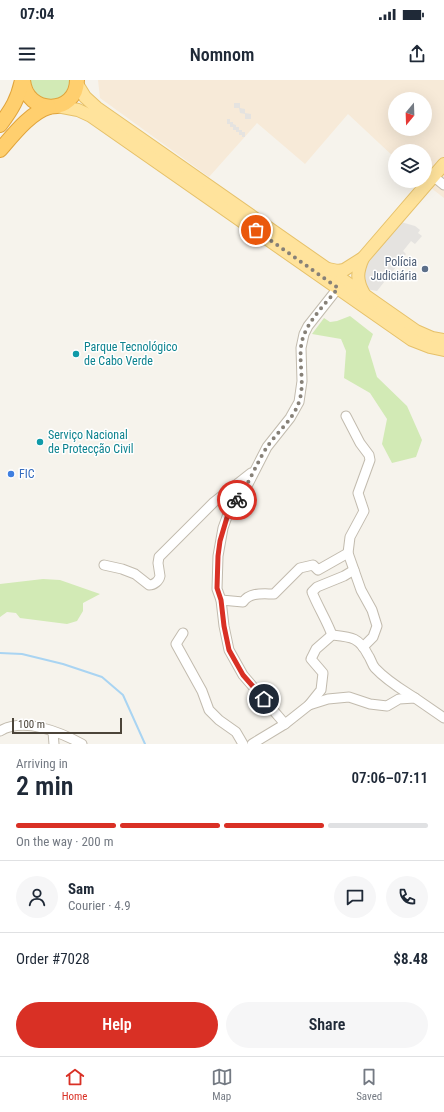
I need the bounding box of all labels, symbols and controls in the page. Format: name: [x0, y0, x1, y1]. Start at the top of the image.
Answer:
text: 07:04: [20, 5, 54, 23]
icon: menu: [16, 43, 38, 65]
icon: share: [406, 43, 428, 65]
text: Nomnom: [190, 44, 254, 65]
north arrow: [388, 92, 432, 136]
map controls: [388, 92, 432, 188]
button: layers: [388, 144, 432, 188]
pin: [239, 213, 273, 247]
icon: bag: [245, 219, 267, 241]
place label: Polícia Judiciária: [370, 255, 417, 283]
marker: Polícia Judiciária: [420, 264, 430, 274]
place label: Parque Tecnológico de Cabo Verde: [84, 340, 178, 368]
marker: Parque Tecnológico de Cabo Verde: [71, 349, 81, 359]
place label: Serviço Nacional de Protecção Civil: [48, 428, 134, 456]
marker: Serviço Nacional de Protecção Civil: [35, 437, 45, 447]
place label: FIC: [19, 467, 35, 481]
marker: FIC: [6, 469, 16, 479]
courier: [217, 480, 257, 520]
icon: bike: [226, 489, 248, 511]
pin: [247, 682, 281, 716]
icon: home: [253, 688, 275, 710]
scale bar: [12, 716, 122, 735]
text: 100 m: [18, 718, 45, 731]
text: Arriving in: [16, 756, 68, 771]
text: 07:06–07:11: [351, 769, 428, 787]
text: 2 min: [16, 771, 74, 801]
text: On the way · 200 m: [16, 834, 113, 849]
button: person: [16, 876, 58, 918]
button: chat: [334, 876, 376, 918]
button: phone: [386, 876, 428, 918]
text: Sam: [68, 880, 94, 898]
text: Courier · 4.9: [68, 898, 131, 913]
text: Order #7028: [16, 950, 90, 968]
text: $8.48: [393, 950, 428, 968]
button: Help: [16, 1002, 218, 1048]
button: Share: [226, 1002, 428, 1048]
tab: Home: [62, 1066, 87, 1103]
tab: Map: [211, 1066, 233, 1103]
tab: Saved: [356, 1066, 382, 1103]

